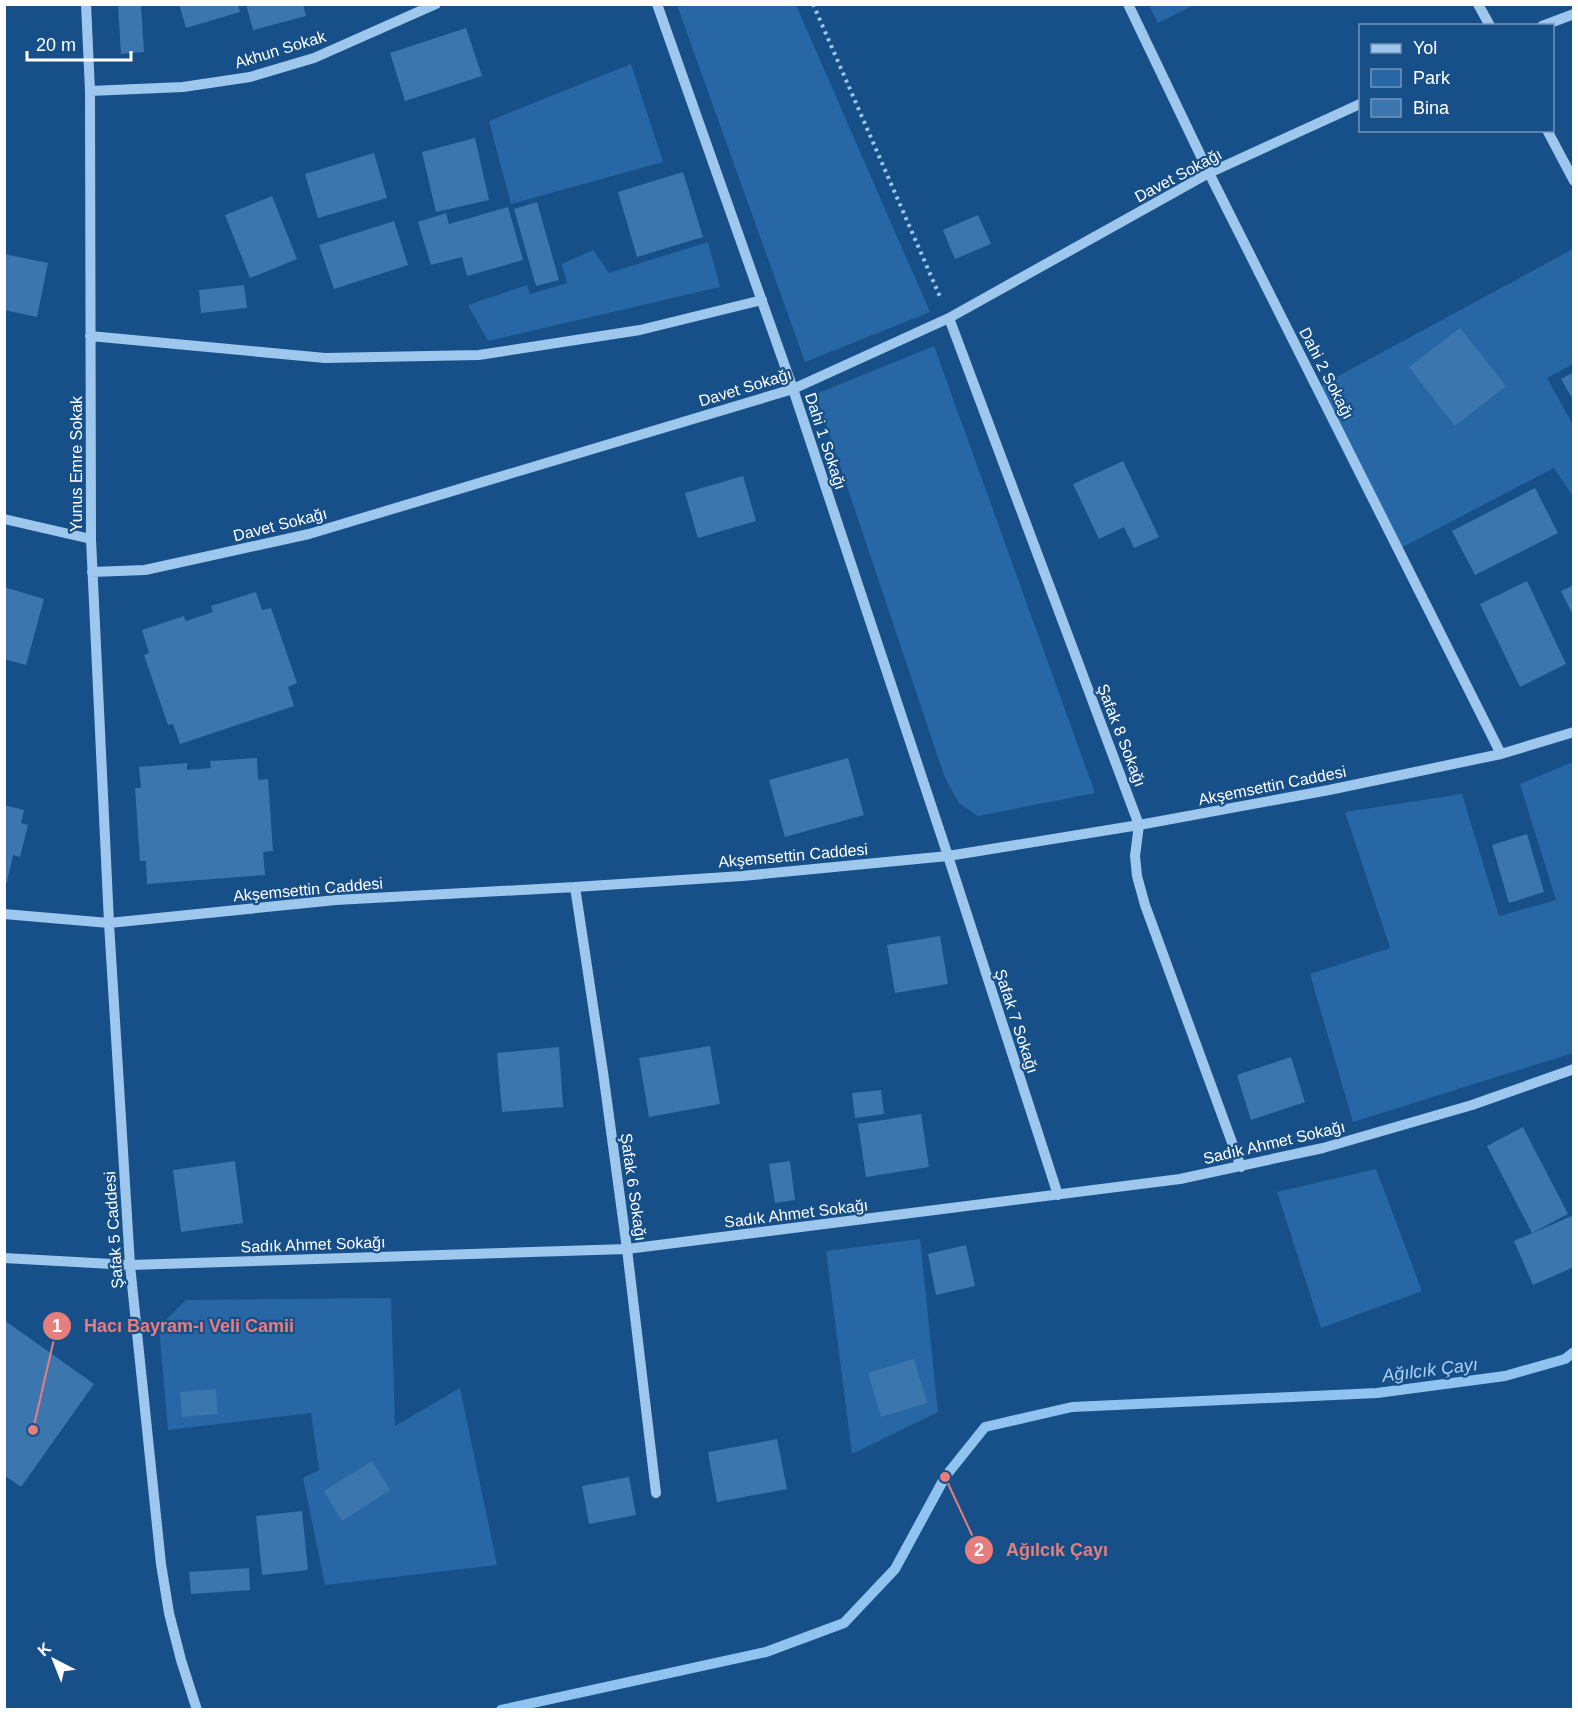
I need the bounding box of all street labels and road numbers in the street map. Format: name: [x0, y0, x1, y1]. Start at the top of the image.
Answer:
street label: Akhun Sokak: [233, 27, 329, 71]
street label: Davet Sokağı: [1132, 145, 1225, 205]
street label: Dahi 2 Sokağı: [1296, 325, 1357, 422]
street label: Davet Sokağı: [697, 365, 794, 410]
street label: Dahi 1 Sokağı: [802, 391, 849, 492]
street label: Yunus Emre Sokak: [68, 395, 85, 532]
street label: Davet Sokağı: [231, 505, 329, 544]
street label: Şafak 8 Sokağı: [1094, 681, 1149, 789]
street label: Akşemsettin Caddesi: [1197, 763, 1347, 808]
street label: Akşemsettin Caddesi: [717, 840, 869, 871]
street label: Akşemsettin Caddesi: [232, 874, 384, 905]
street label: Şafak 7 Sokağı: [992, 967, 1041, 1075]
street label: Sadık Ahmet Sokağı: [1202, 1118, 1347, 1167]
street label: Şafak 6 Sokağı: [618, 1132, 649, 1242]
street label: Şafak 5 Caddesi: [101, 1171, 126, 1289]
street label: Sadık Ahmet Sokağı: [723, 1196, 869, 1231]
street label: Sadık Ahmet Sokağı: [240, 1233, 386, 1256]

